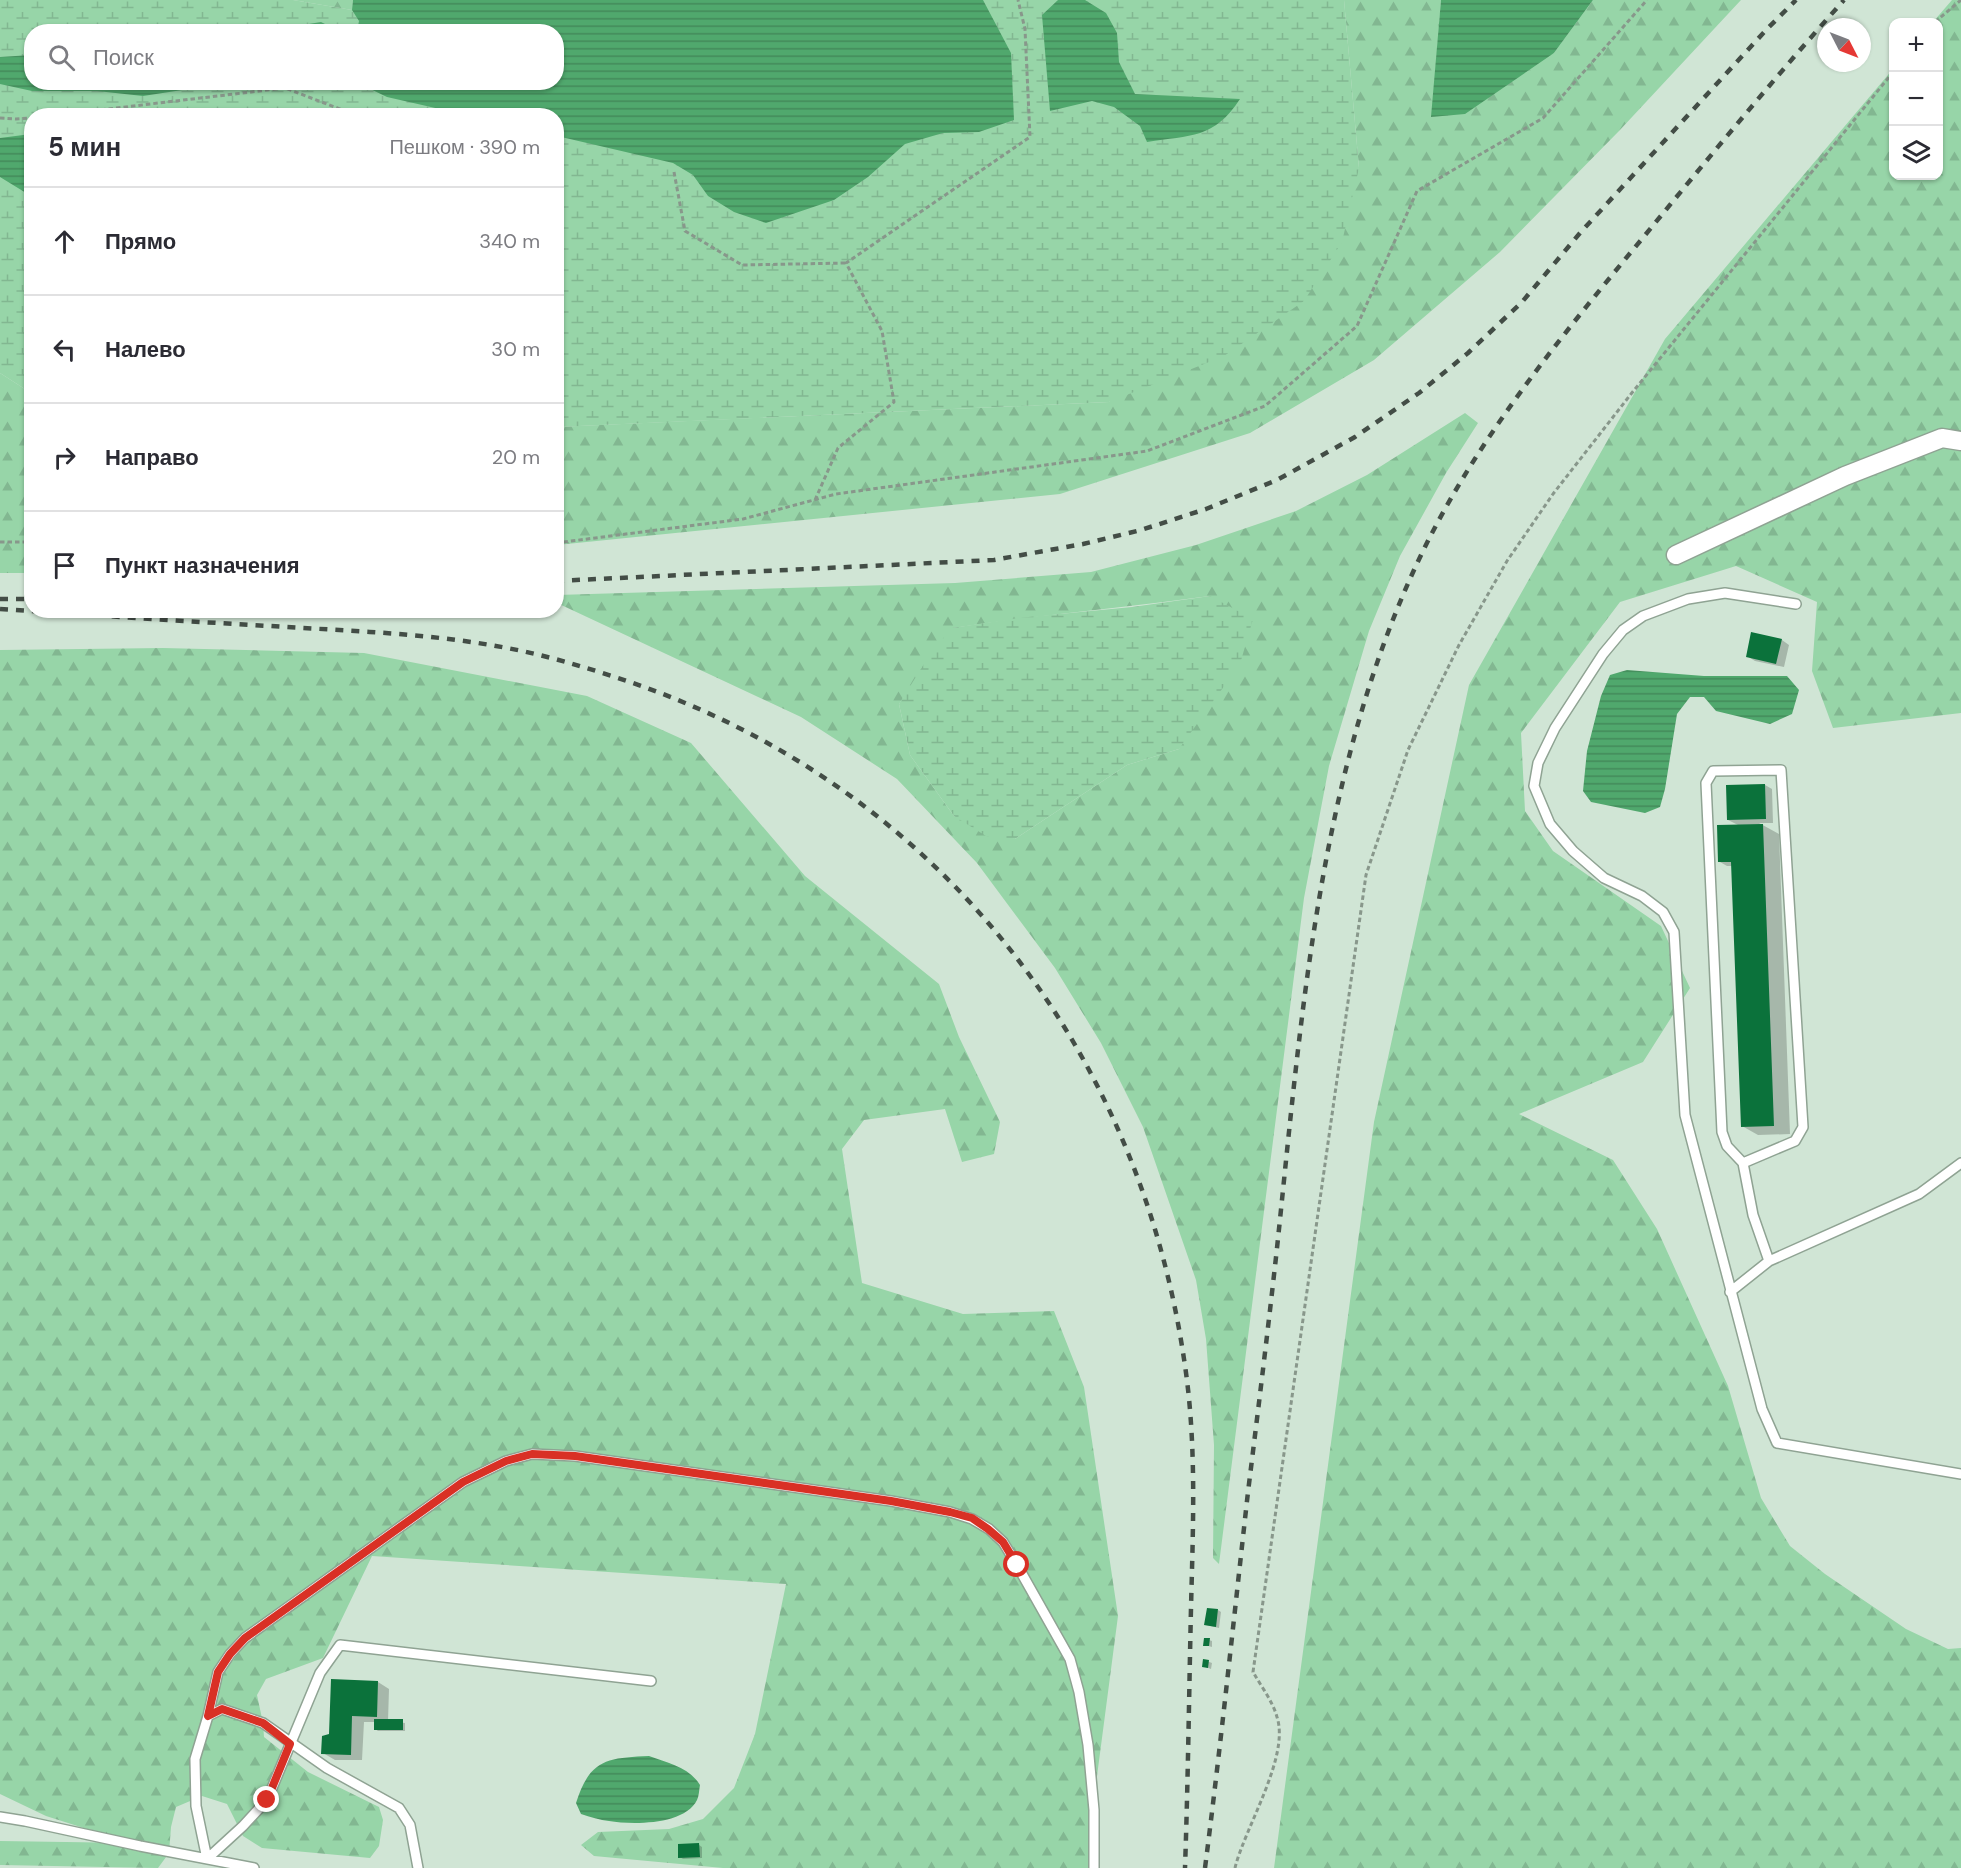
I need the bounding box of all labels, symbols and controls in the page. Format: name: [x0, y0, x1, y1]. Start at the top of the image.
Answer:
north arrow: [1817, 18, 1871, 72]
map controls: [1889, 18, 1943, 180]
button: +: [1889, 18, 1943, 72]
search box: [24, 24, 564, 90]
icon: search: [45, 41, 78, 74]
text: Поиск: [93, 43, 154, 72]
button: −: [1889, 72, 1943, 126]
button: layers: [1889, 126, 1943, 180]
text: 5 мин: [48, 130, 121, 164]
text: Пешком · 390 m: [389, 134, 540, 160]
icon: ahead: [48, 225, 81, 258]
text: Прямо: [105, 227, 176, 256]
text: 340 m: [479, 228, 540, 254]
icon: left: [48, 333, 81, 366]
text: Налево: [105, 335, 186, 364]
text: 30 m: [491, 336, 540, 362]
icon: right: [48, 441, 81, 474]
text: Направо: [105, 443, 199, 472]
text: 20 m: [492, 444, 540, 470]
icon: arrive: [48, 549, 81, 582]
text: Пункт назначения: [105, 551, 300, 580]
route start: [1003, 1551, 1029, 1577]
route end: [253, 1786, 279, 1812]

